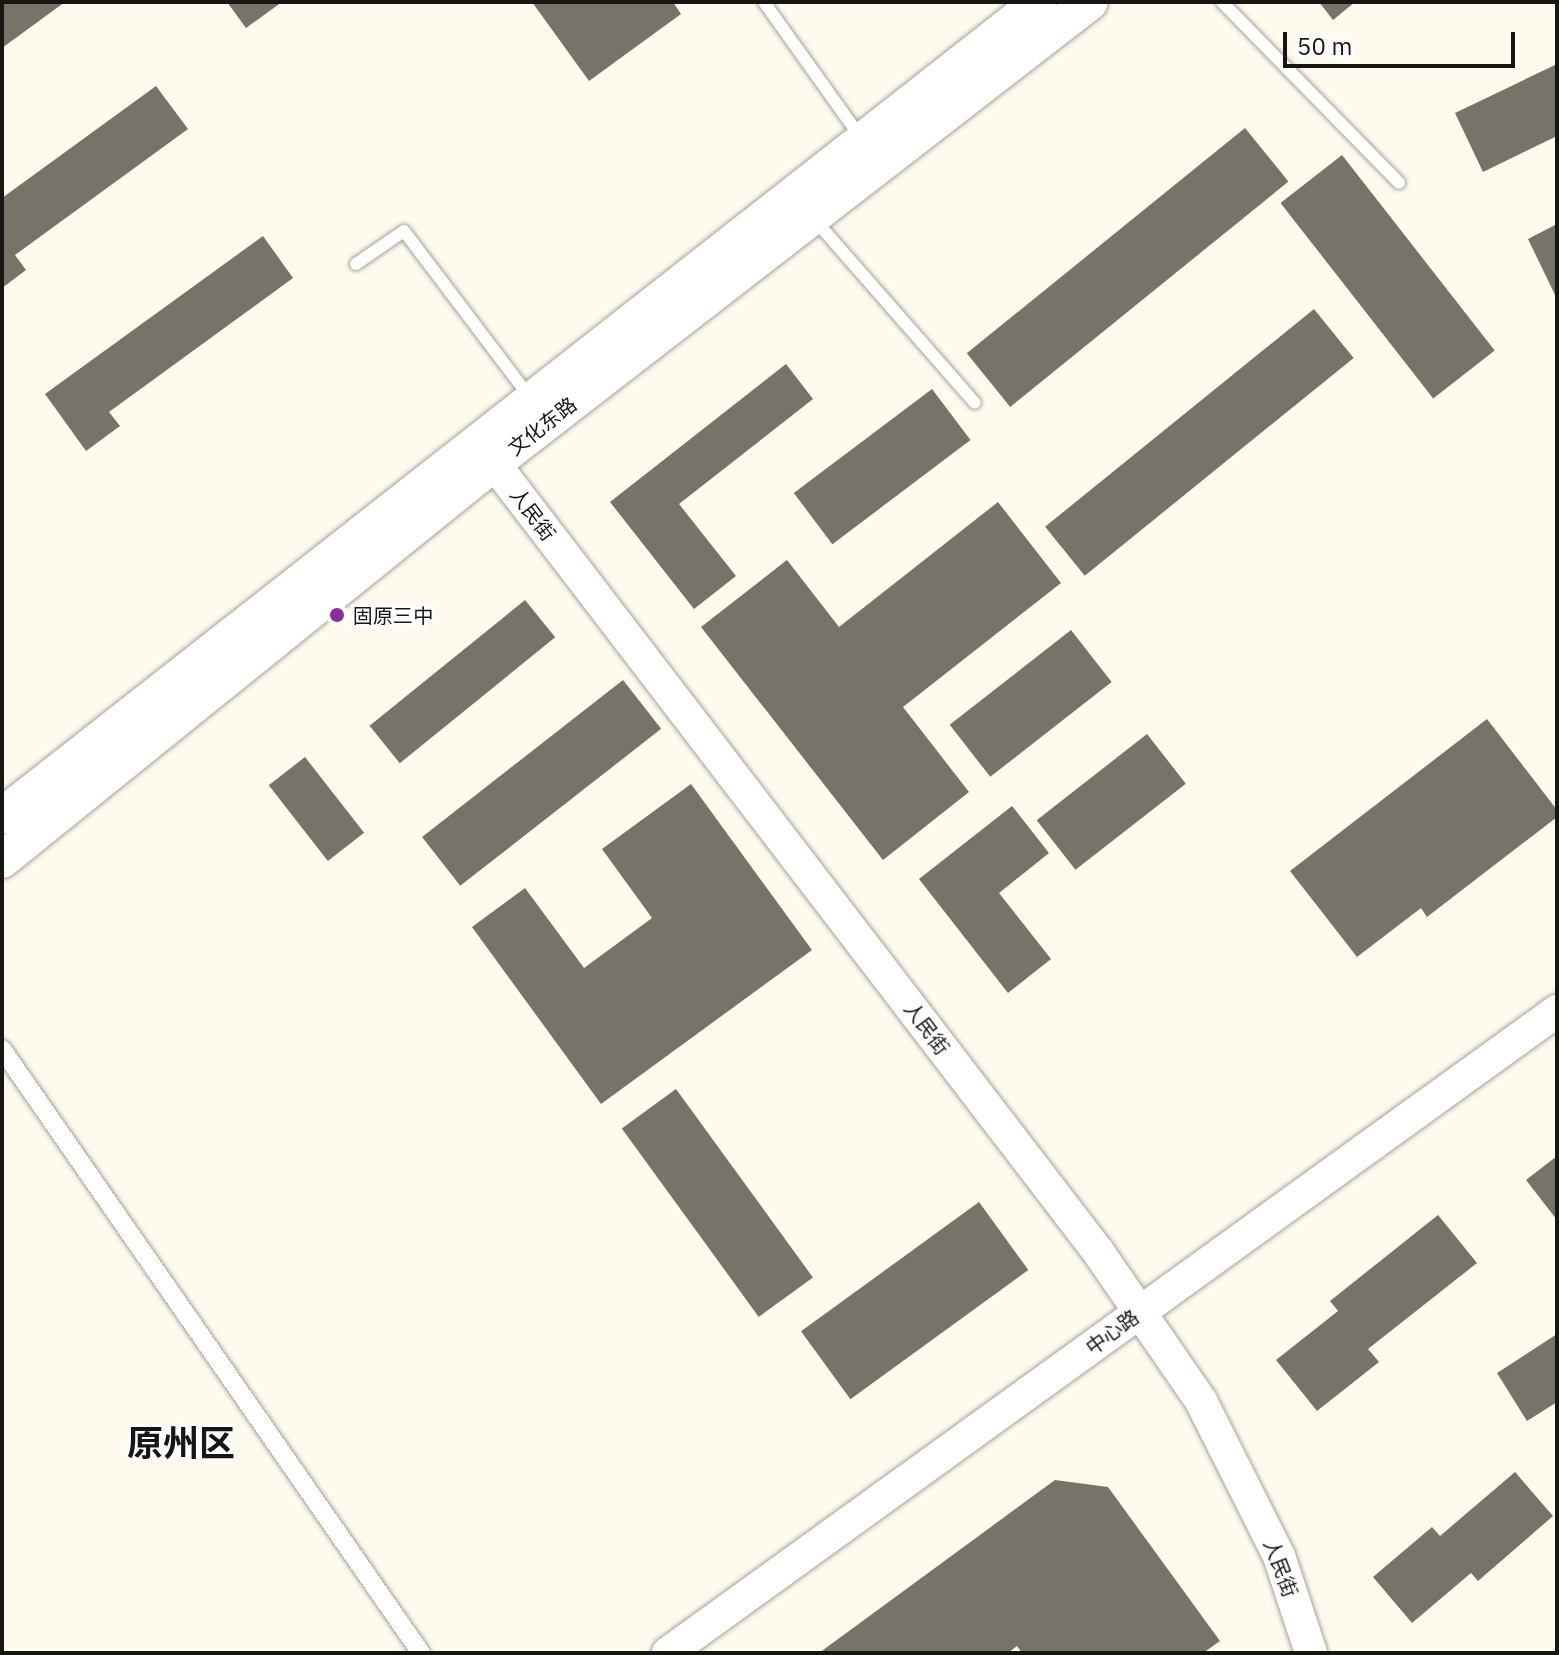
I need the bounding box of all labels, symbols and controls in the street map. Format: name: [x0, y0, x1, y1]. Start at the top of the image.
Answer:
scale bar: [1287, 16, 1519, 66]
text: 50 m: [1297, 30, 1352, 62]
street label: 文化东路: [503, 392, 581, 460]
street label: 人民街: [505, 483, 561, 545]
place label: 固原三中: [353, 603, 433, 627]
marker: 固原三中: [328, 606, 346, 624]
street label: 人民街: [899, 997, 955, 1059]
street label: 中心路: [1081, 1305, 1143, 1359]
district label: 原州区: [127, 1421, 235, 1465]
street label: 人民街: [1259, 1536, 1303, 1600]

